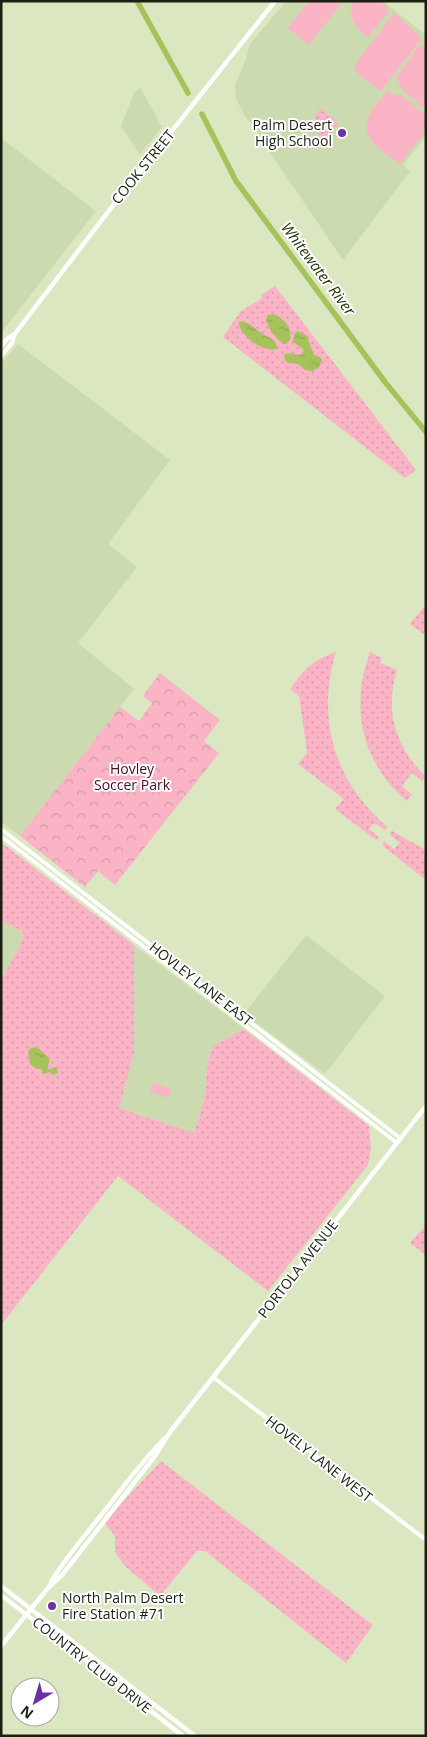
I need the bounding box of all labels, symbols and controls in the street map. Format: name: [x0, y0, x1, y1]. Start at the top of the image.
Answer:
place label: Palm Desert High School: [252, 115, 332, 150]
street label: COOK STREET: [107, 125, 179, 208]
marker: Palm Desert High School: [336, 127, 348, 139]
water label: Whitewater River: [277, 218, 361, 320]
park label: Hovley Soccer Park: [94, 759, 171, 794]
street label: HOVLEY LANE EAST: [146, 937, 257, 1030]
street label: PORTOLA AVENUE: [253, 1216, 342, 1322]
street label: HOVELY LANE WEST: [262, 1411, 377, 1506]
place label: North Palm Desert Fire Station #71: [62, 1588, 184, 1623]
marker: North Palm Desert Fire Station #71: [46, 1600, 58, 1612]
street label: COUNTRY CLUB DRIVE: [29, 1612, 156, 1717]
north arrow: [10, 1677, 60, 1727]
text: N: [16, 1702, 37, 1724]

